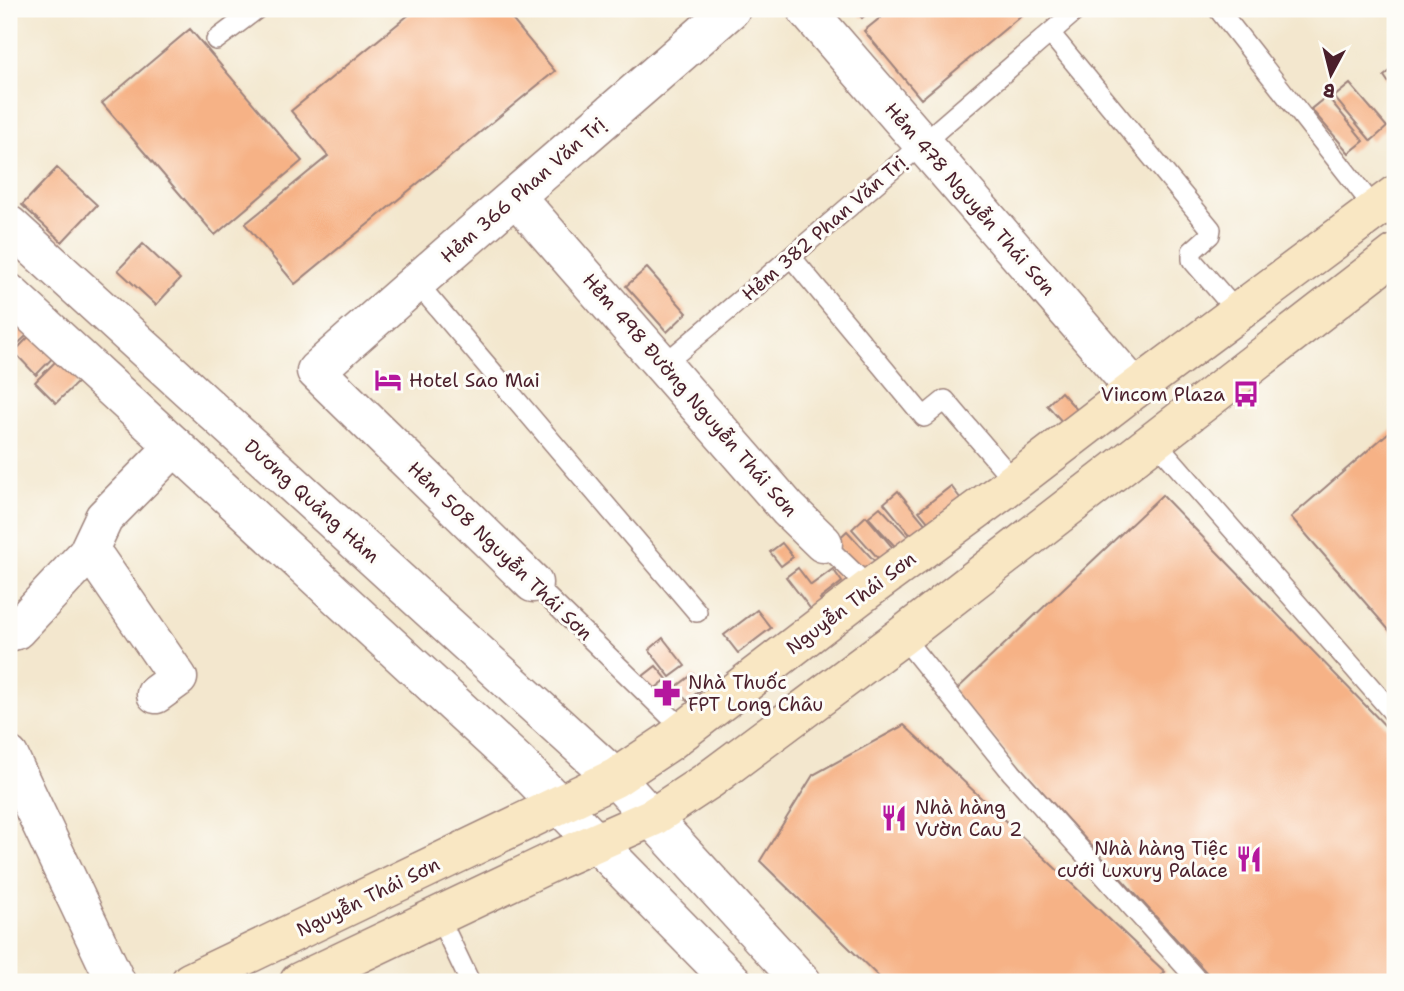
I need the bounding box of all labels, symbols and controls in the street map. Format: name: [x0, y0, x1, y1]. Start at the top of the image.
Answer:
north arrow: [1296, 38, 1366, 108]
text: B: [1321, 77, 1336, 104]
street label: Hẻm 478 Nguyễn Thái Sơn: [879, 97, 1061, 301]
street label: Hẻm 366 Phan Văn Trị: [435, 112, 611, 268]
street label: Hẻm 382 Phan Văn Trị: [737, 150, 911, 306]
street label: Hẻm 498 Đường Nguyễn Thái Sơn: [577, 268, 803, 522]
hotel icon: Hotel Sao Mai: [373, 365, 403, 395]
place label: Hotel Sao Mai: [409, 368, 540, 393]
bus stop icon: Vincom Plaza: [1231, 379, 1261, 409]
place label: Vincom Plaza: [1101, 382, 1225, 407]
street label: Dương Quảng Hàm: [239, 434, 385, 568]
street label: Hẻm 508 Nguyễn Thái Sơn: [402, 456, 598, 646]
street label: Nguyễn Thái Sơn: [781, 546, 921, 660]
place label: Nhà Thuốc FPT Long Châu: [688, 670, 823, 717]
pharmacy icon: Nhà Thuốc FPT Long Châu: [652, 678, 682, 708]
place label: Nhà hàng Vườn Cau 2: [915, 795, 1022, 842]
restaurant icon: Nhà hàng Vườn Cau 2: [879, 803, 909, 833]
place label: Nhà hàng Tiệc cưới Luxury Palace: [1057, 836, 1228, 883]
restaurant icon: Nhà hàng Tiệc cưới Luxury Palace: [1234, 844, 1264, 874]
street label: Nguyễn Thái Sơn: [292, 852, 444, 942]

